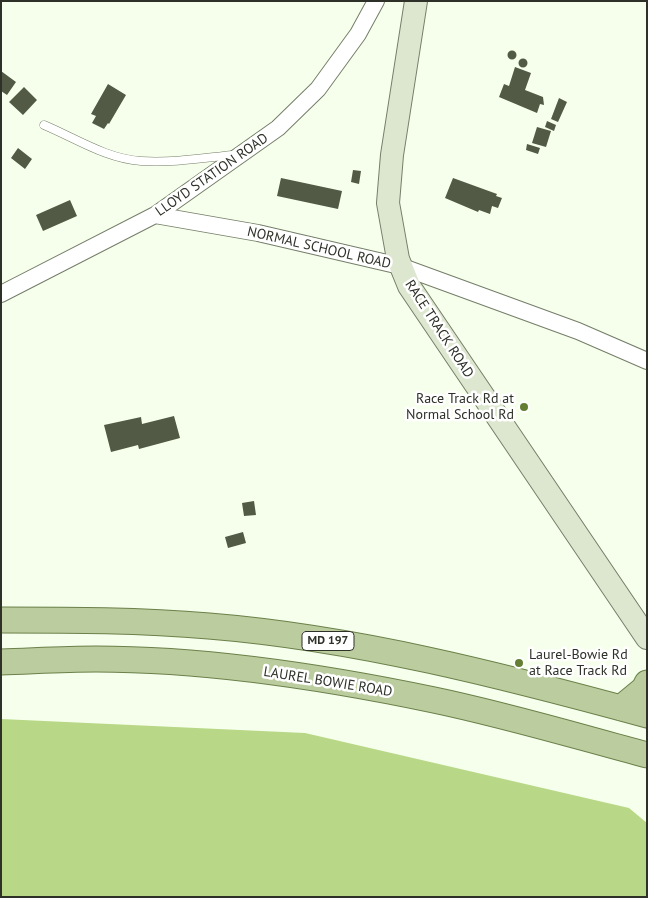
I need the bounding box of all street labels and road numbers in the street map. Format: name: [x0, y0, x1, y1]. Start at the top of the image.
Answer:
street label: LLOYD STATION ROAD: [152, 130, 272, 220]
street label: NORMAL SCHOOL ROAD: [246, 223, 392, 273]
street label: RACE TRACK ROAD: [401, 277, 477, 381]
road number: MD 197: [302, 631, 354, 650]
street label: LAUREL BOWIE ROAD: [262, 664, 394, 700]

